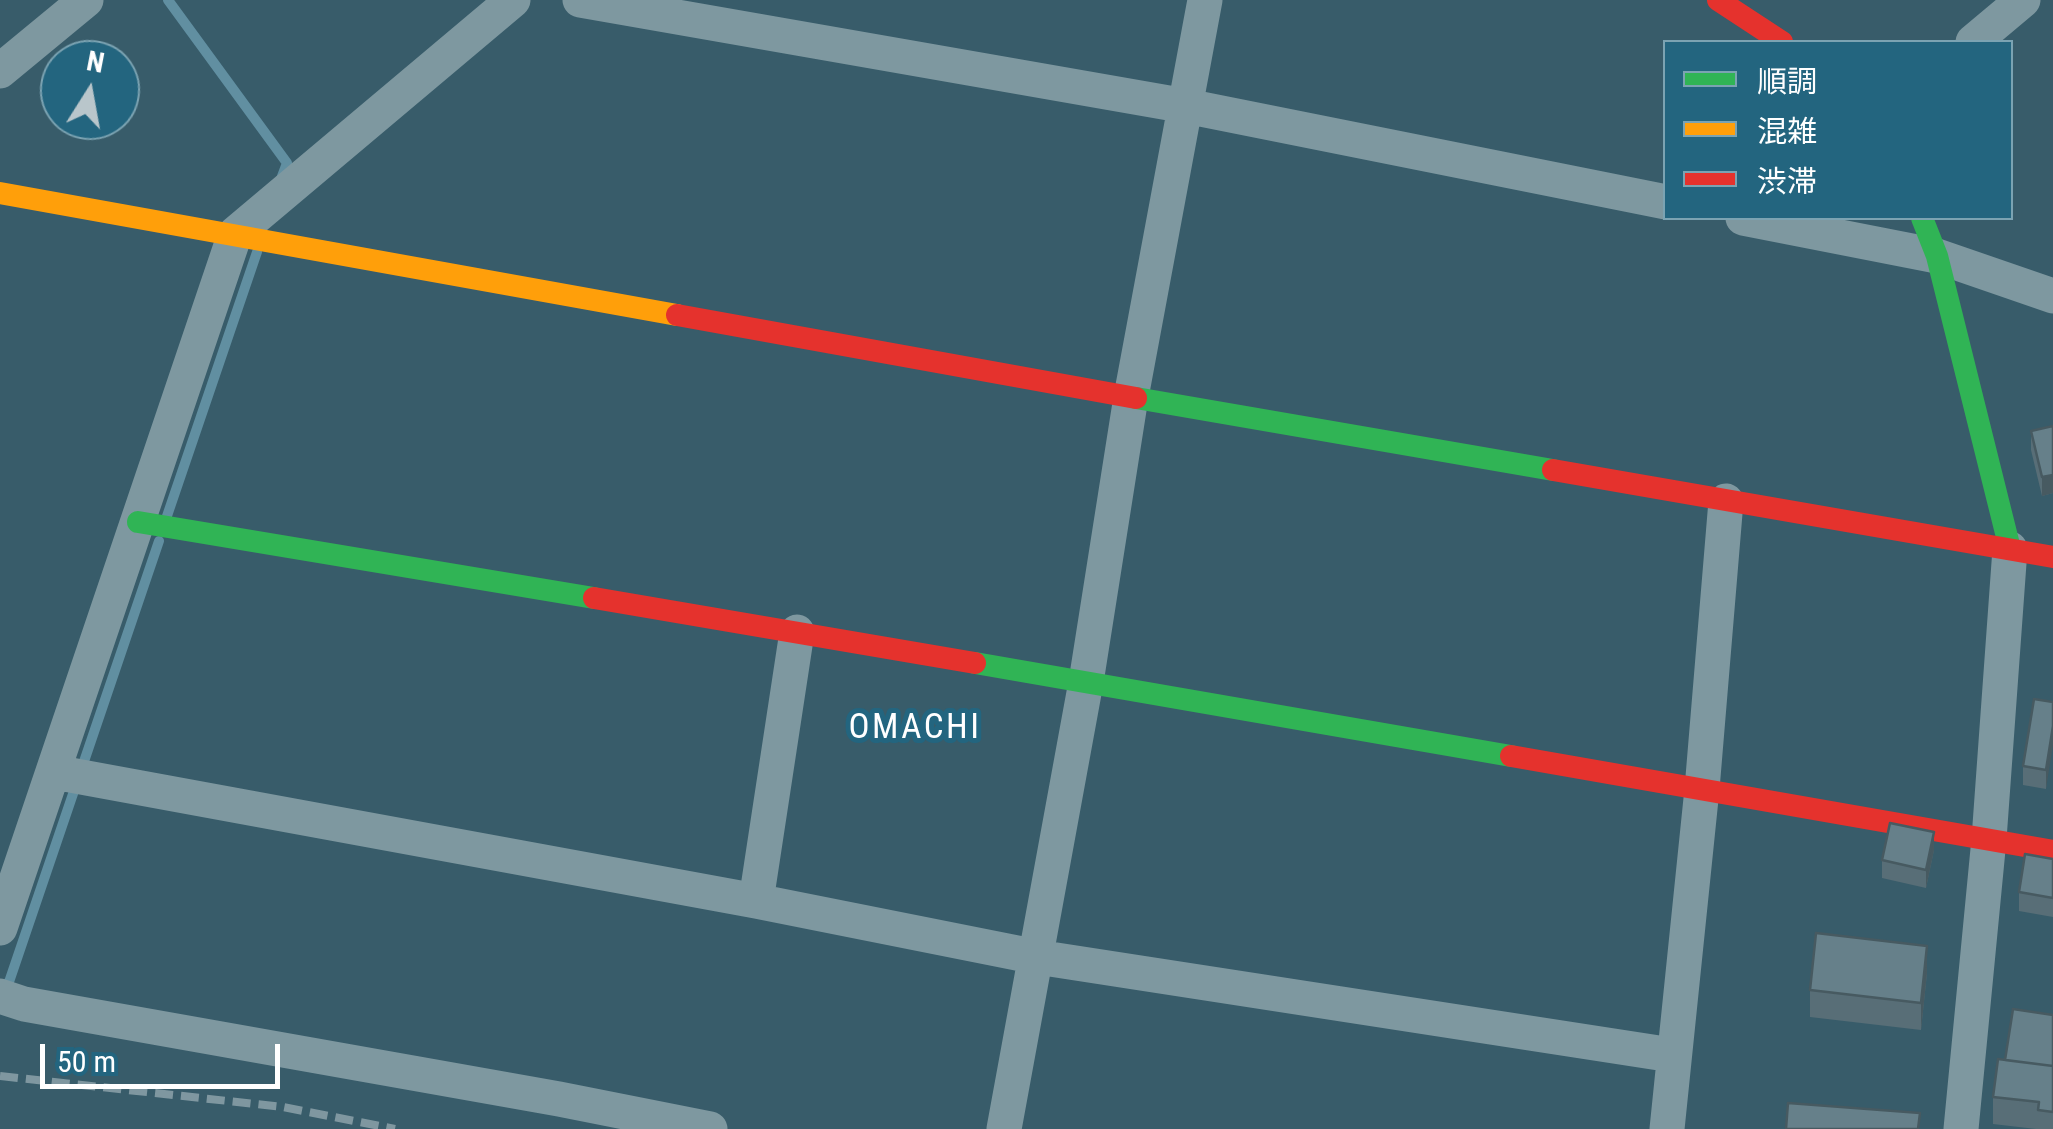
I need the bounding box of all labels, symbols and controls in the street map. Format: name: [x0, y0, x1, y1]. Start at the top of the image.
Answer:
north arrow: [40, 40, 140, 140]
legend: [1663, 40, 2013, 220]
text: N: [84, 44, 107, 80]
text: 順調: [1757, 64, 1817, 99]
text: 混雑: [1757, 114, 1817, 149]
text: 渋滞: [1757, 164, 1817, 199]
district label: OMACHI: [848, 708, 982, 750]
scale bar: [45, 1024, 285, 1086]
text: 50 m: [57, 1044, 116, 1079]

